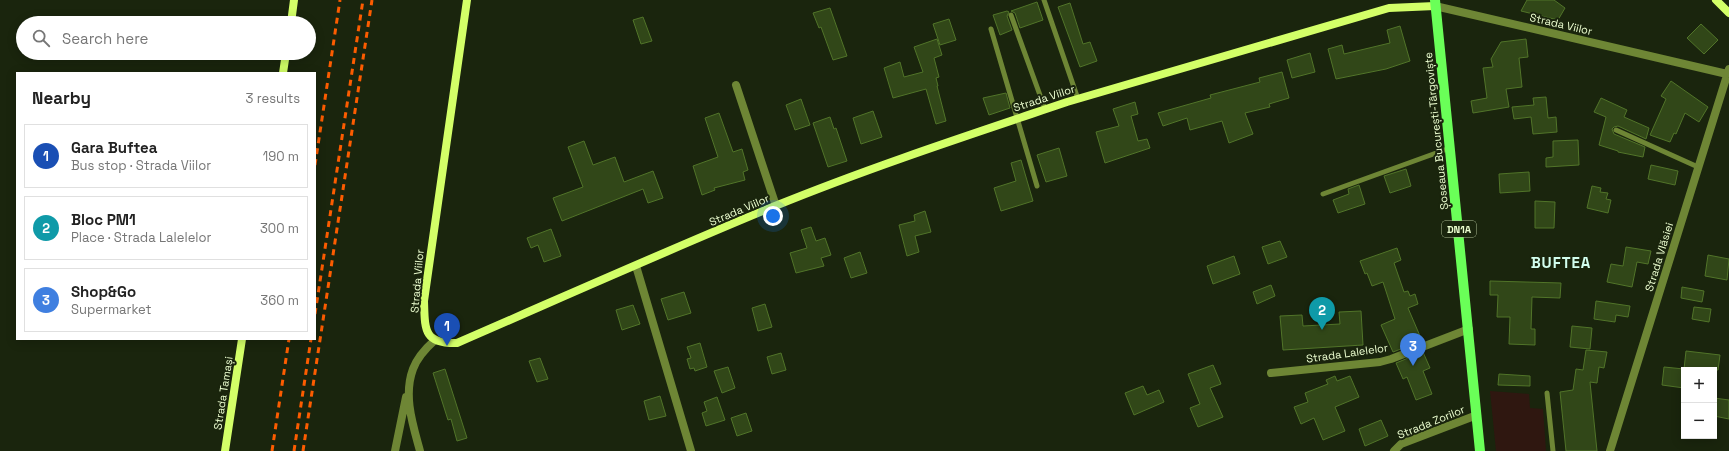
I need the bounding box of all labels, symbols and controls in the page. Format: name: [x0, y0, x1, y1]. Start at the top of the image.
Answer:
street label: Strada Viilor: [1528, 10, 1594, 38]
search box: [16, 16, 316, 60]
icon: search: [30, 27, 52, 49]
text: Search here: [62, 29, 148, 48]
street label: Șoseaua București-Târgoviște: [1421, 52, 1451, 210]
street label: Strada Viilor: [1011, 81, 1077, 115]
text: Nearby: [32, 87, 91, 109]
text: 3 results: [246, 90, 300, 107]
text: Gara Buftea: [71, 138, 157, 157]
text: 1: [43, 148, 49, 165]
text: 190 m: [263, 148, 299, 165]
text: Bus stop · Strada Viilor: [71, 157, 211, 174]
street label: Strada Viilor: [707, 191, 771, 229]
your location: [763, 206, 783, 226]
text: Bloc PM1: [71, 210, 136, 229]
text: 2: [42, 220, 50, 237]
text: 300 m: [260, 220, 299, 237]
street label: Strada Vlăsiei: [1642, 220, 1676, 293]
road number: DN1A: [1442, 221, 1476, 237]
text: Place · Strada Lalelelor: [71, 229, 211, 246]
street label: Strada Viilor: [407, 249, 427, 313]
district label: BUFTEA: [1531, 253, 1591, 272]
text: Shop&Go: [71, 282, 136, 301]
text: 3: [42, 292, 50, 309]
text: 360 m: [260, 292, 299, 309]
pin: 2: [1309, 297, 1335, 330]
text: Supermarket: [71, 301, 152, 318]
pin: 1: [434, 313, 460, 346]
pin: 3: [1400, 333, 1426, 366]
street label: Strada Lalelelor: [1305, 340, 1389, 366]
street label: Strada Tamași: [210, 355, 236, 431]
map controls: [1681, 367, 1717, 439]
button: +: [1681, 367, 1717, 403]
street label: Strada Zorilor: [1395, 402, 1467, 442]
button: −: [1681, 403, 1717, 439]

